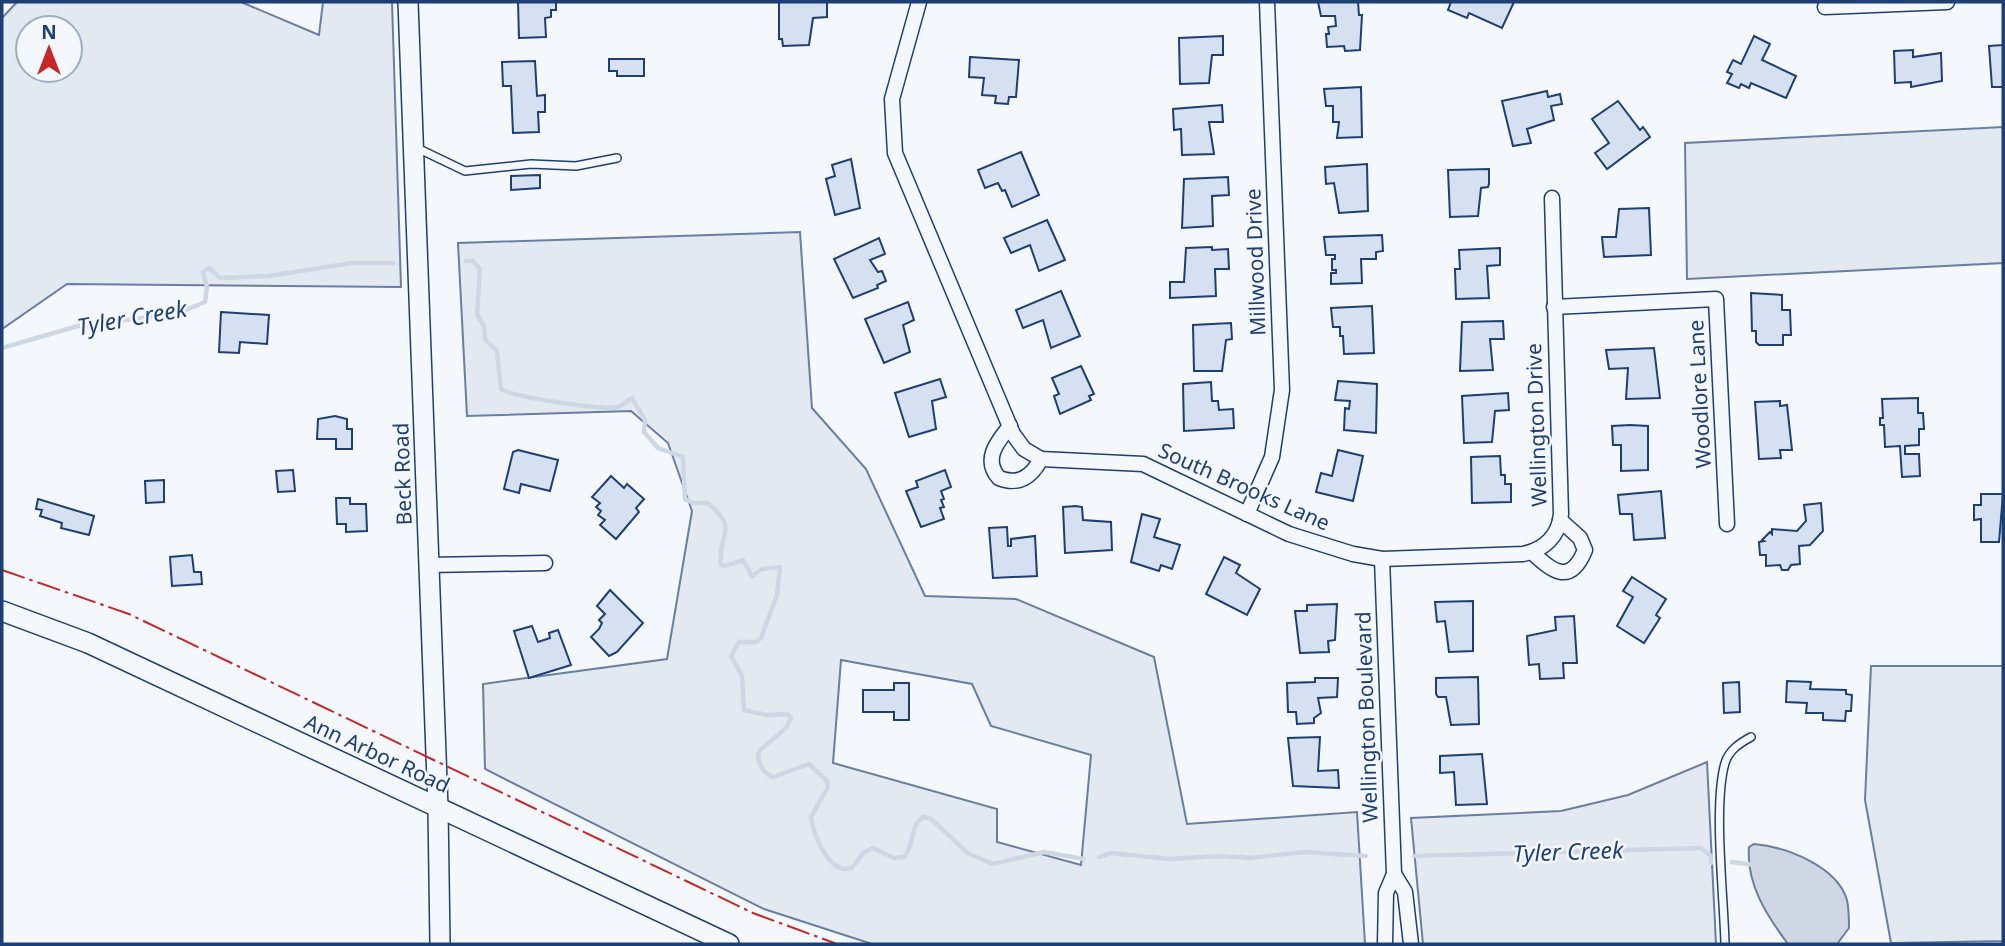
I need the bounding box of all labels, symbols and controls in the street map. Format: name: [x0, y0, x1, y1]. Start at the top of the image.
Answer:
north arrow: [14, 14, 84, 84]
text: N: [41, 19, 57, 45]
street label: Millwood Drive: [1238, 188, 1272, 336]
water label: Tyler Creek: [74, 291, 191, 342]
street label: Woodlore Lane: [1681, 319, 1717, 469]
street label: Wellington Drive: [1519, 343, 1553, 507]
street label: Beck Road: [386, 422, 418, 526]
street label: South Brooks Lane: [1154, 436, 1335, 536]
street label: Wellington Boulevard: [1348, 611, 1384, 823]
street label: Ann Arbor Road: [300, 707, 455, 799]
water label: Tyler Creek: [1512, 833, 1626, 869]

